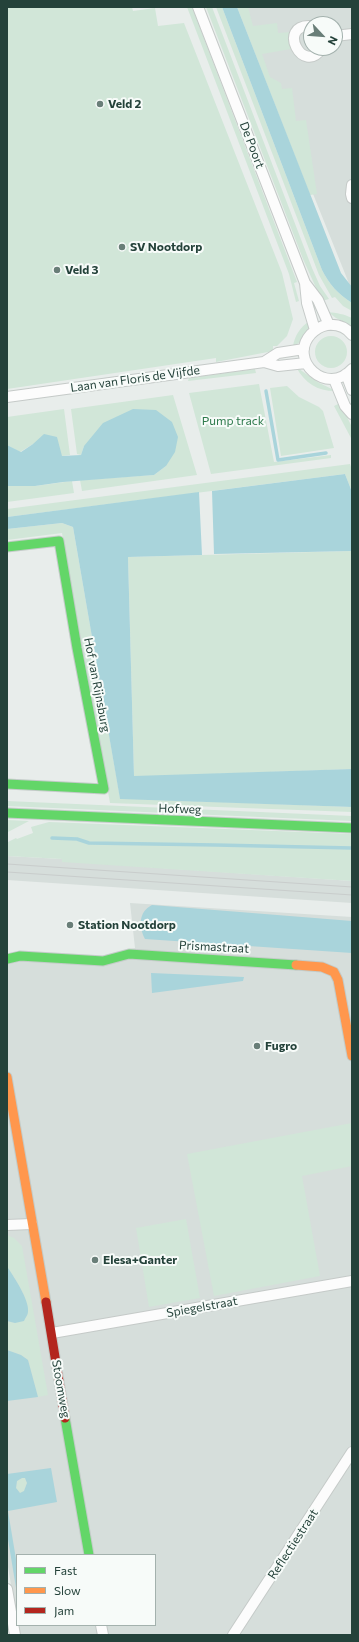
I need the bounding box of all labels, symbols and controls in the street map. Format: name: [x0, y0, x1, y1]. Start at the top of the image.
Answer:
north arrow: [303, 16, 343, 56]
text: N: [326, 34, 341, 48]
place label: Veld 2: [108, 97, 141, 111]
marker: Veld 2: [95, 99, 105, 109]
street label: De Poort: [237, 120, 267, 170]
place label: SV Nootdorp: [130, 240, 202, 254]
marker: SV Nootdorp: [117, 242, 127, 252]
place label: Veld 3: [65, 263, 99, 277]
marker: Veld 3: [52, 265, 62, 275]
street label: Laan van Floris de Vijfde: [69, 363, 201, 395]
park label: Pump track: [202, 414, 264, 428]
street label: Hof van Rijnsburg: [81, 636, 113, 734]
street label: Hofweg: [158, 801, 202, 817]
place label: Station Nootdorp: [78, 918, 176, 932]
marker: Station Nootdorp: [65, 920, 75, 930]
street label: Prismastraat: [179, 938, 249, 956]
place label: Fugro: [265, 1039, 297, 1053]
marker: Fugro: [252, 1041, 262, 1051]
place label: Elesa+Ganter: [103, 1253, 177, 1267]
marker: Elesa+Ganter: [90, 1255, 100, 1265]
street label: Spiegelstraat: [165, 1294, 239, 1320]
street label: Stoomweg: [49, 1359, 73, 1419]
street label: Reflectiestraat: [265, 1506, 321, 1582]
legend: [16, 1554, 156, 1626]
text: Fast: [54, 1563, 77, 1577]
text: Slow: [54, 1583, 81, 1597]
text: Jam: [54, 1603, 74, 1617]

